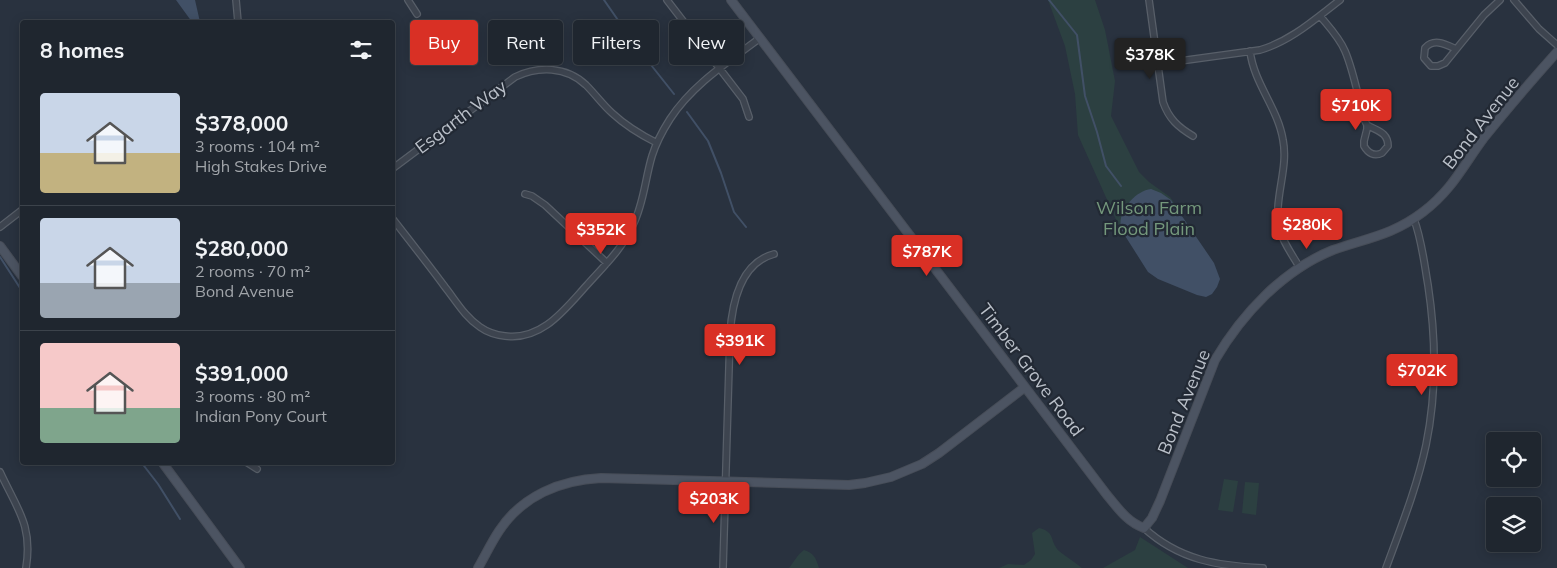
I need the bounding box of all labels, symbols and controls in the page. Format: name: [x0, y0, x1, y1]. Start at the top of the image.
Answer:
chip: Buy: [410, 20, 478, 65]
chip: Rent: [488, 20, 563, 65]
chip: Filters: [573, 20, 659, 65]
chip: New: [669, 20, 744, 65]
icon: filters: [347, 36, 375, 64]
text: 8 homes: [40, 37, 124, 63]
pin: $378K: [1115, 38, 1185, 80]
text: $378K: [1125, 44, 1175, 64]
street label: Bond Avenue: [1437, 72, 1524, 174]
street label: Esgarth Way: [410, 74, 511, 159]
pin: $710K: [1321, 88, 1391, 131]
text: $710K: [1331, 95, 1381, 115]
text: $378,000: [195, 110, 288, 136]
icon: home: [80, 113, 140, 173]
text: 3 rooms · 104 m²: [195, 136, 320, 156]
text: High Stakes Drive: [195, 156, 327, 176]
park label: Wilson Farm Flood Plain: [1096, 196, 1202, 240]
pin: $280K: [1272, 208, 1342, 250]
pin: $352K: [566, 212, 636, 255]
text: $280K: [1282, 214, 1332, 234]
text: $352K: [576, 219, 626, 239]
pin: $787K: [892, 234, 962, 277]
text: $280,000: [195, 235, 288, 261]
icon: home: [80, 238, 140, 298]
text: $787K: [902, 241, 952, 261]
text: 2 rooms · 70 m²: [195, 261, 310, 281]
text: Bond Avenue: [195, 281, 294, 301]
street label: Timber Grove Road: [974, 299, 1089, 441]
pin: $391K: [705, 324, 775, 366]
text: $391K: [715, 330, 765, 350]
street label: Bond Avenue: [1152, 346, 1215, 458]
pin: $702K: [1387, 354, 1457, 396]
text: $391,000: [195, 360, 288, 386]
text: $702K: [1397, 360, 1447, 380]
icon: home: [80, 363, 140, 423]
text: 3 rooms · 80 m²: [195, 386, 310, 406]
text: Indian Pony Court: [195, 406, 327, 426]
map controls: [1486, 432, 1541, 552]
button: locate: [1486, 432, 1541, 487]
pin: $203K: [679, 482, 749, 524]
text: $203K: [689, 488, 739, 508]
button: layers: [1486, 497, 1541, 552]

